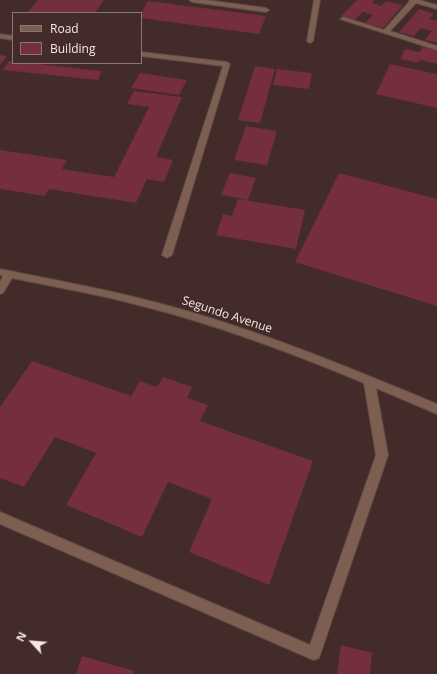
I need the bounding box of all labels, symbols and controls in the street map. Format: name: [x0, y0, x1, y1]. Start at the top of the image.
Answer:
legend: [12, 12, 142, 64]
text: Road: [50, 20, 79, 37]
text: Building: [50, 40, 95, 57]
street label: Segundo Avenue: [180, 294, 274, 336]
north arrow: [12, 622, 52, 662]
text: N: [12, 629, 29, 644]

